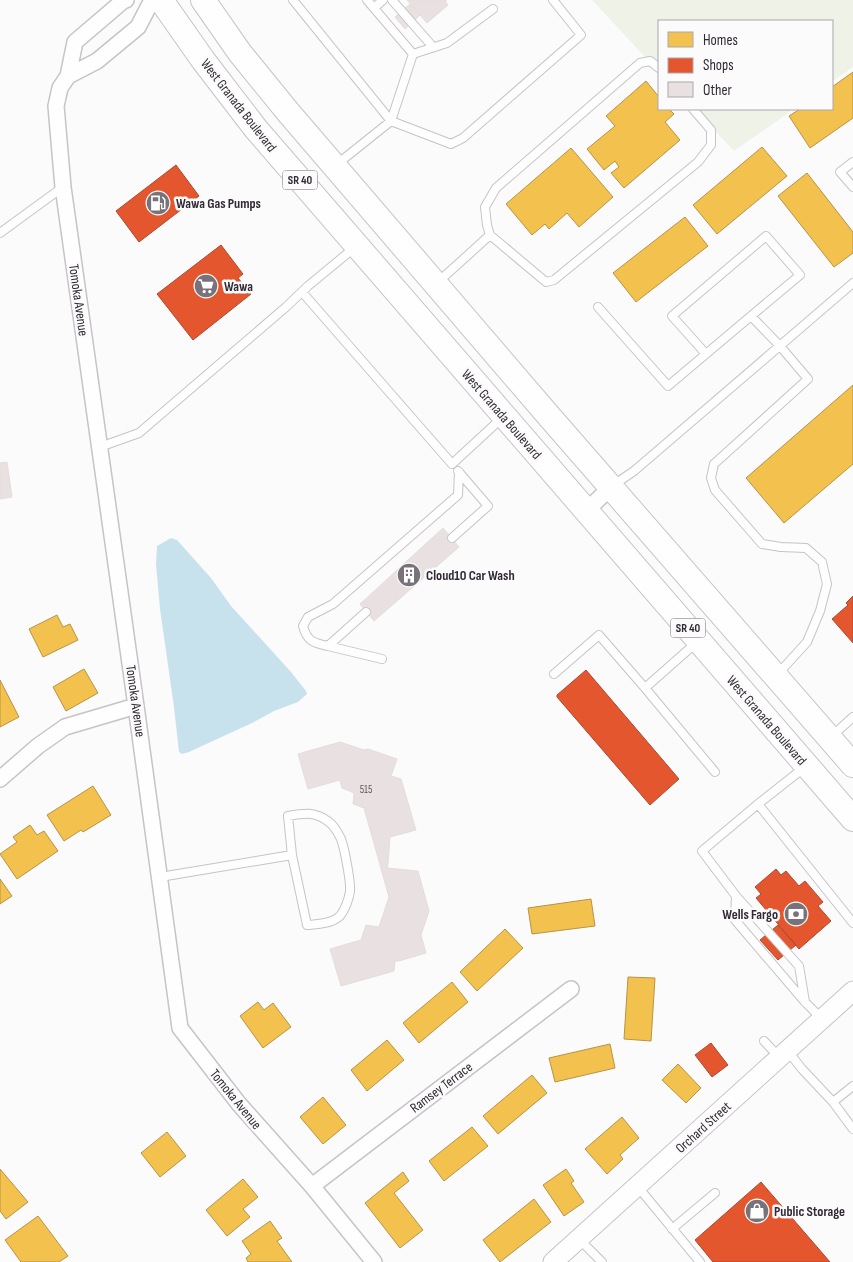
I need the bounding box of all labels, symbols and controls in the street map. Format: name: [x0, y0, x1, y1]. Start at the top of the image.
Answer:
legend: [658, 20, 833, 110]
text: Homes: [703, 31, 738, 50]
street label: West Granada Boulevard: [197, 55, 280, 155]
text: Shops: [703, 56, 734, 75]
text: Other: [703, 81, 732, 100]
road number: SR 40: [282, 170, 318, 190]
fuel station icon: Wawa Gas Pumps: [145, 190, 171, 216]
place label: Wawa Gas Pumps: [176, 195, 261, 212]
street label: Tomoka Avenue: [65, 263, 92, 337]
supermarket icon: Wawa: [193, 273, 219, 299]
place label: Wawa: [224, 278, 253, 295]
street label: West Granada Boulevard: [458, 366, 545, 463]
building icon: Cloud10 Car Wash: [396, 562, 422, 588]
place label: Cloud10 Car Wash: [426, 567, 515, 584]
road number: SR 40: [670, 618, 706, 638]
street label: Tomoka Avenue: [122, 664, 149, 738]
street label: West Granada Boulevard: [723, 672, 810, 769]
house number: 515: [360, 783, 372, 796]
bank icon: Wells Fargo: [783, 901, 809, 927]
place label: Wells Fargo: [722, 906, 778, 923]
street label: Ramsey Terrace: [407, 1058, 476, 1116]
street label: Tomoka Avenue: [206, 1066, 265, 1133]
street label: Orchard Street: [672, 1098, 735, 1157]
shop icon: Public Storage: [744, 1198, 770, 1224]
place label: Public Storage: [774, 1203, 845, 1220]

